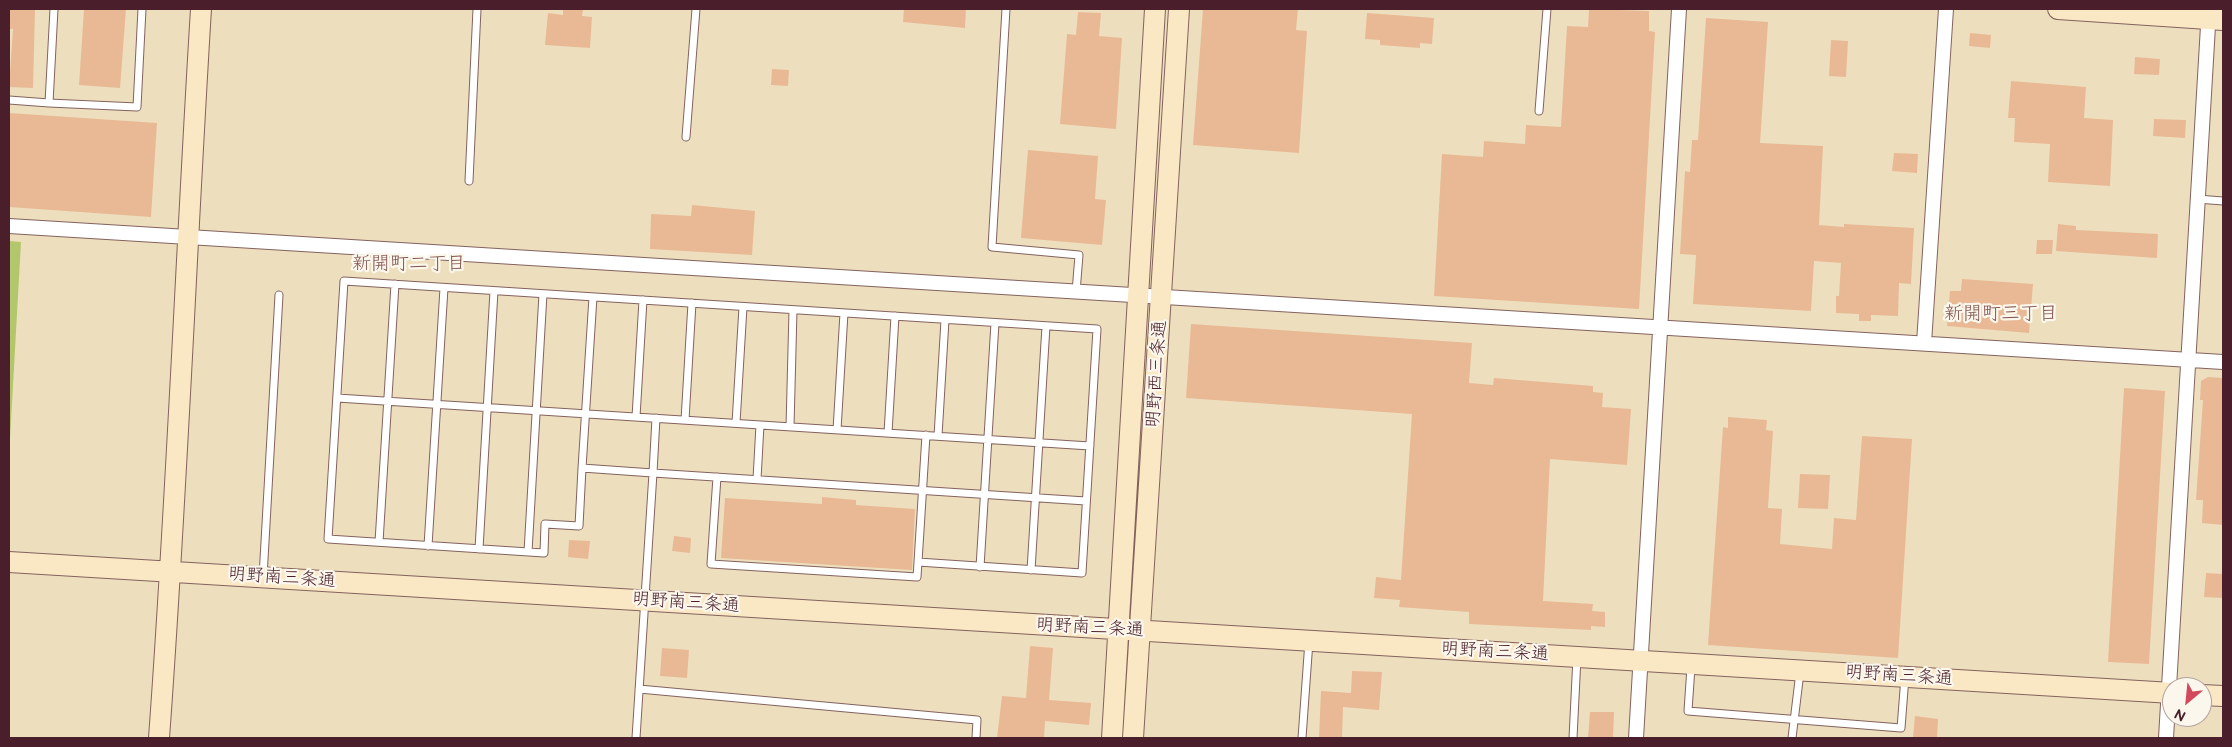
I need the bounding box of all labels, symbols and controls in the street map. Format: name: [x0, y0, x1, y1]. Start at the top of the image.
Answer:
district label: 新開町二丁目: [352, 253, 466, 275]
district label: 新開町三丁目: [1944, 303, 2058, 325]
street label: 明野西三条通: [1142, 319, 1172, 429]
street label: 明野南三条通: [227, 563, 337, 593]
street label: 明野南三条通: [631, 588, 741, 618]
street label: 明野南三条通: [1036, 614, 1144, 642]
street label: 明野南三条通: [1441, 638, 1549, 666]
street label: 明野南三条通: [1844, 661, 1954, 691]
north arrow: [2162, 677, 2212, 727]
text: N: [2172, 705, 2189, 725]

